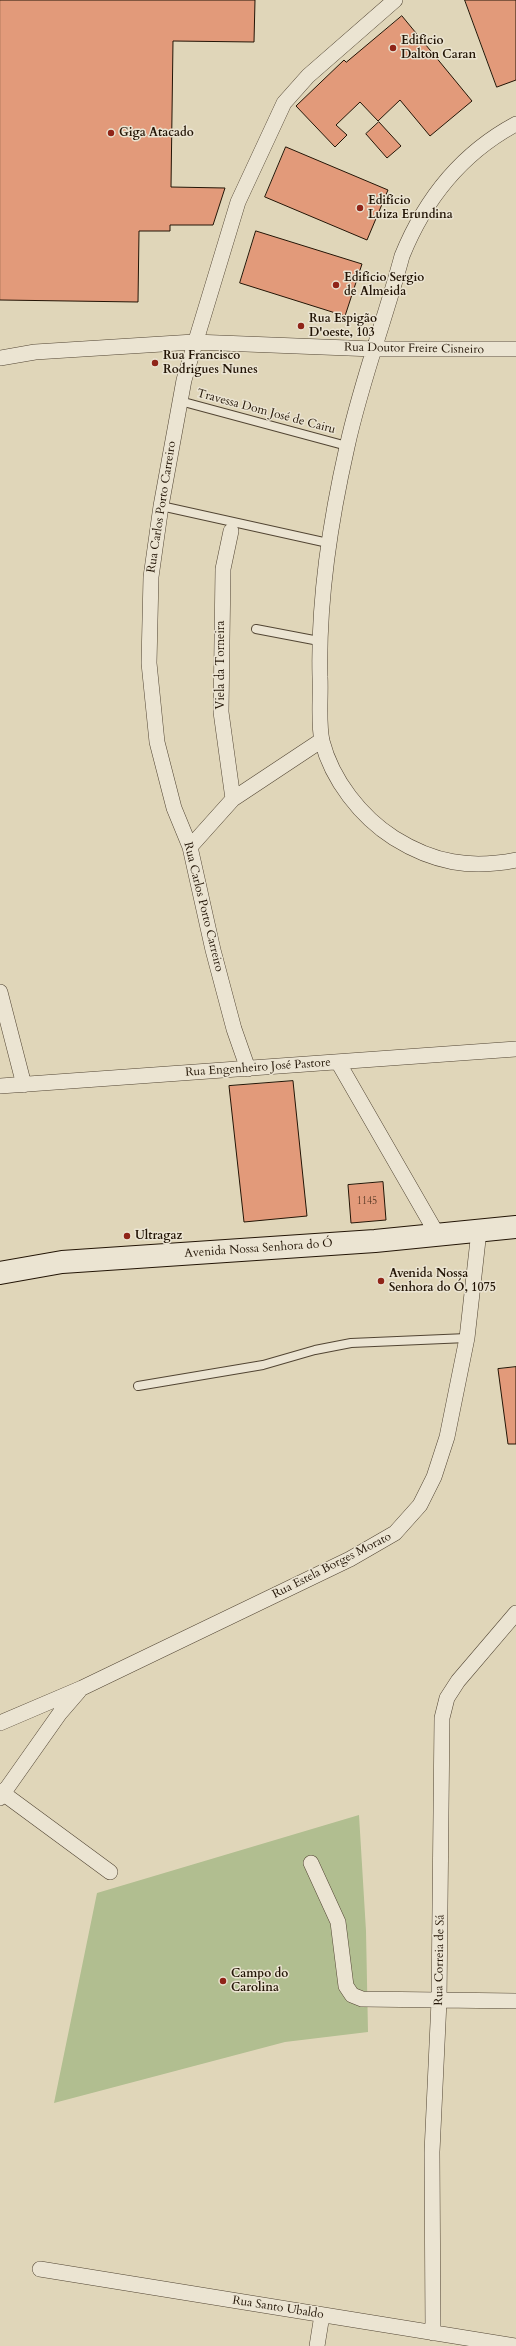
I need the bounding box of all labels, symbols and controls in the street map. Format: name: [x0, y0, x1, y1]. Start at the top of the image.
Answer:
place label: Edifício Dalton Caran: [401, 34, 476, 62]
marker: Edifício Dalton Caran: [388, 43, 398, 53]
place label: Giga Atacado: [119, 126, 194, 140]
marker: Giga Atacado: [106, 128, 116, 138]
place label: Edifício Luiza Erundina: [368, 194, 453, 222]
marker: Edifício Luiza Erundina: [355, 203, 365, 213]
place label: Edifício Sergio de Almeida: [344, 271, 424, 299]
marker: Edifício Sergio de Almeida: [331, 280, 341, 290]
place label: Rua Espigão D'oeste, 103: [309, 312, 377, 340]
marker: Rua Espigão D'oeste, 103: [296, 321, 306, 331]
street label: Rua Doutor Freire Cisneiro: [344, 341, 484, 357]
place label: Rua Francisco Rodrigues Nunes: [163, 349, 258, 377]
marker: Rua Francisco Rodrigues Nunes: [150, 358, 160, 368]
street label: Travessa Dom José de Cairu: [195, 387, 337, 437]
street label: Rua Carlos Porto Carreiro: [144, 440, 180, 574]
street label: Viela da Torneira: [214, 621, 228, 709]
street label: Rua Carlos Porto Carreiro: [180, 841, 226, 973]
street label: Rua Engenheiro José Pastore: [185, 1056, 331, 1080]
house number: 1145: [357, 1196, 377, 1208]
place label: Ultragaz: [135, 1229, 182, 1243]
marker: Ultragaz: [122, 1231, 132, 1241]
street label: Avenida Nossa Senhora do Ó: [184, 1237, 332, 1261]
place label: Avenida Nossa Senhora do Ó, 1075: [389, 1267, 496, 1295]
marker: Avenida Nossa Senhora do Ó, 1075: [376, 1276, 386, 1286]
street label: Rua Estela Borges Morato: [270, 1530, 394, 1602]
street label: Rua Correia de Sá: [432, 1914, 448, 2006]
place label: Campo do Carolina: [231, 1967, 288, 1995]
marker: Campo do Carolina: [218, 1976, 228, 1986]
street label: Rua Santo Ubaldo: [231, 2294, 325, 2322]

